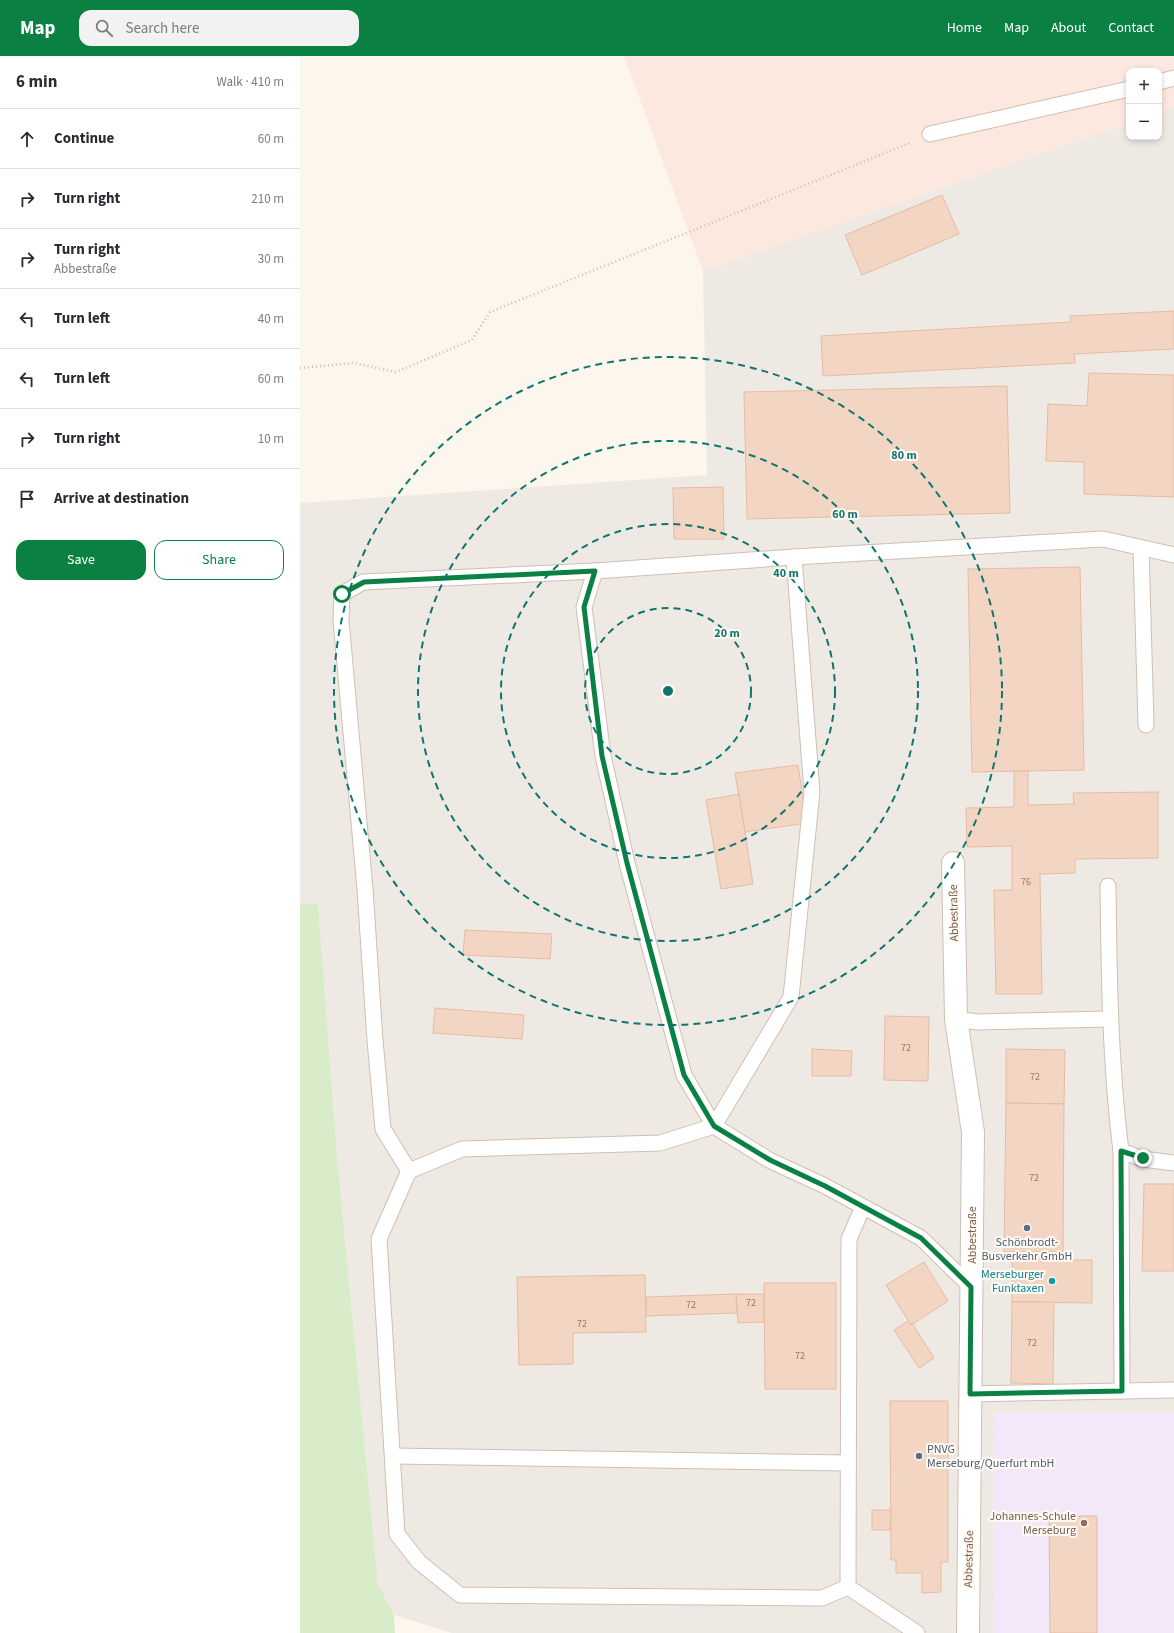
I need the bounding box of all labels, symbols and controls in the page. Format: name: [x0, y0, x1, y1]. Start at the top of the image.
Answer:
search box: [79, 10, 359, 46]
text: Map: [20, 15, 55, 42]
icon: search: [93, 17, 115, 39]
text: Search here: [125, 18, 199, 39]
text: Home: [947, 18, 982, 38]
text: Map: [1004, 18, 1029, 38]
text: About: [1051, 18, 1086, 38]
text: Contact: [1108, 18, 1154, 38]
map controls: [1126, 68, 1162, 140]
button: +: [1126, 68, 1162, 104]
text: 6 min: [16, 70, 57, 94]
text: Walk · 410 m: [216, 73, 284, 91]
button: −: [1126, 104, 1162, 140]
icon: ahead: [16, 128, 38, 150]
text: Continue: [54, 128, 114, 149]
text: 60 m: [258, 130, 284, 148]
icon: right: [16, 188, 38, 210]
text: Turn right: [54, 188, 120, 209]
text: 210 m: [251, 190, 284, 208]
text: Turn right: [54, 239, 120, 260]
icon: right: [16, 248, 38, 270]
text: 30 m: [258, 250, 284, 268]
text: Abbestraße: [54, 260, 116, 278]
icon: left: [16, 308, 38, 330]
text: Turn left: [54, 308, 110, 329]
text: 40 m: [258, 310, 284, 328]
icon: left: [16, 368, 38, 390]
text: Turn left: [54, 368, 110, 389]
text: 60 m: [258, 370, 284, 388]
icon: right: [16, 428, 38, 450]
text: Turn right: [54, 428, 120, 449]
text: 10 m: [258, 430, 284, 448]
text: 80 m: [891, 447, 917, 464]
icon: arrive: [16, 488, 38, 510]
text: Arrive at destination: [54, 488, 189, 509]
text: 60 m: [832, 506, 858, 523]
button: Save: [16, 540, 146, 580]
button: Share: [154, 540, 284, 580]
text: 40 m: [773, 565, 799, 582]
route start: [333, 585, 351, 603]
text: 20 m: [714, 625, 740, 642]
centre of rings: [661, 684, 675, 698]
house number: 76: [1021, 875, 1031, 889]
street label: Abbestraße: [945, 884, 963, 942]
house number: 72: [901, 1041, 911, 1055]
house number: 72: [1030, 1070, 1040, 1084]
route end: [1134, 1149, 1152, 1167]
house number: 72: [1029, 1171, 1039, 1185]
street label: Abbestraße: [964, 1206, 981, 1264]
marker: Schönbrodt- Busverkehr GmbH: [1022, 1223, 1032, 1233]
place label: Schönbrodt- Busverkehr GmbH: [982, 1234, 1072, 1265]
place label: Merseburger Funktaxen: [981, 1266, 1045, 1297]
marker: Merseburger Funktaxen: [1047, 1276, 1057, 1286]
house number: 72: [746, 1296, 756, 1310]
house number: 72: [686, 1298, 696, 1312]
house number: 72: [577, 1317, 587, 1331]
house number: 72: [1027, 1336, 1037, 1350]
house number: 72: [795, 1349, 805, 1363]
place label: PNVG Merseburg/Querfurt mbH: [927, 1441, 1054, 1472]
marker: PNVG Merseburg/Querfurt mbH: [914, 1451, 924, 1461]
place label: Johannes-Schule Merseburg: [989, 1508, 1076, 1539]
marker: Johannes-Schule Merseburg: [1079, 1518, 1089, 1528]
street label: Abbestraße: [960, 1530, 978, 1588]

